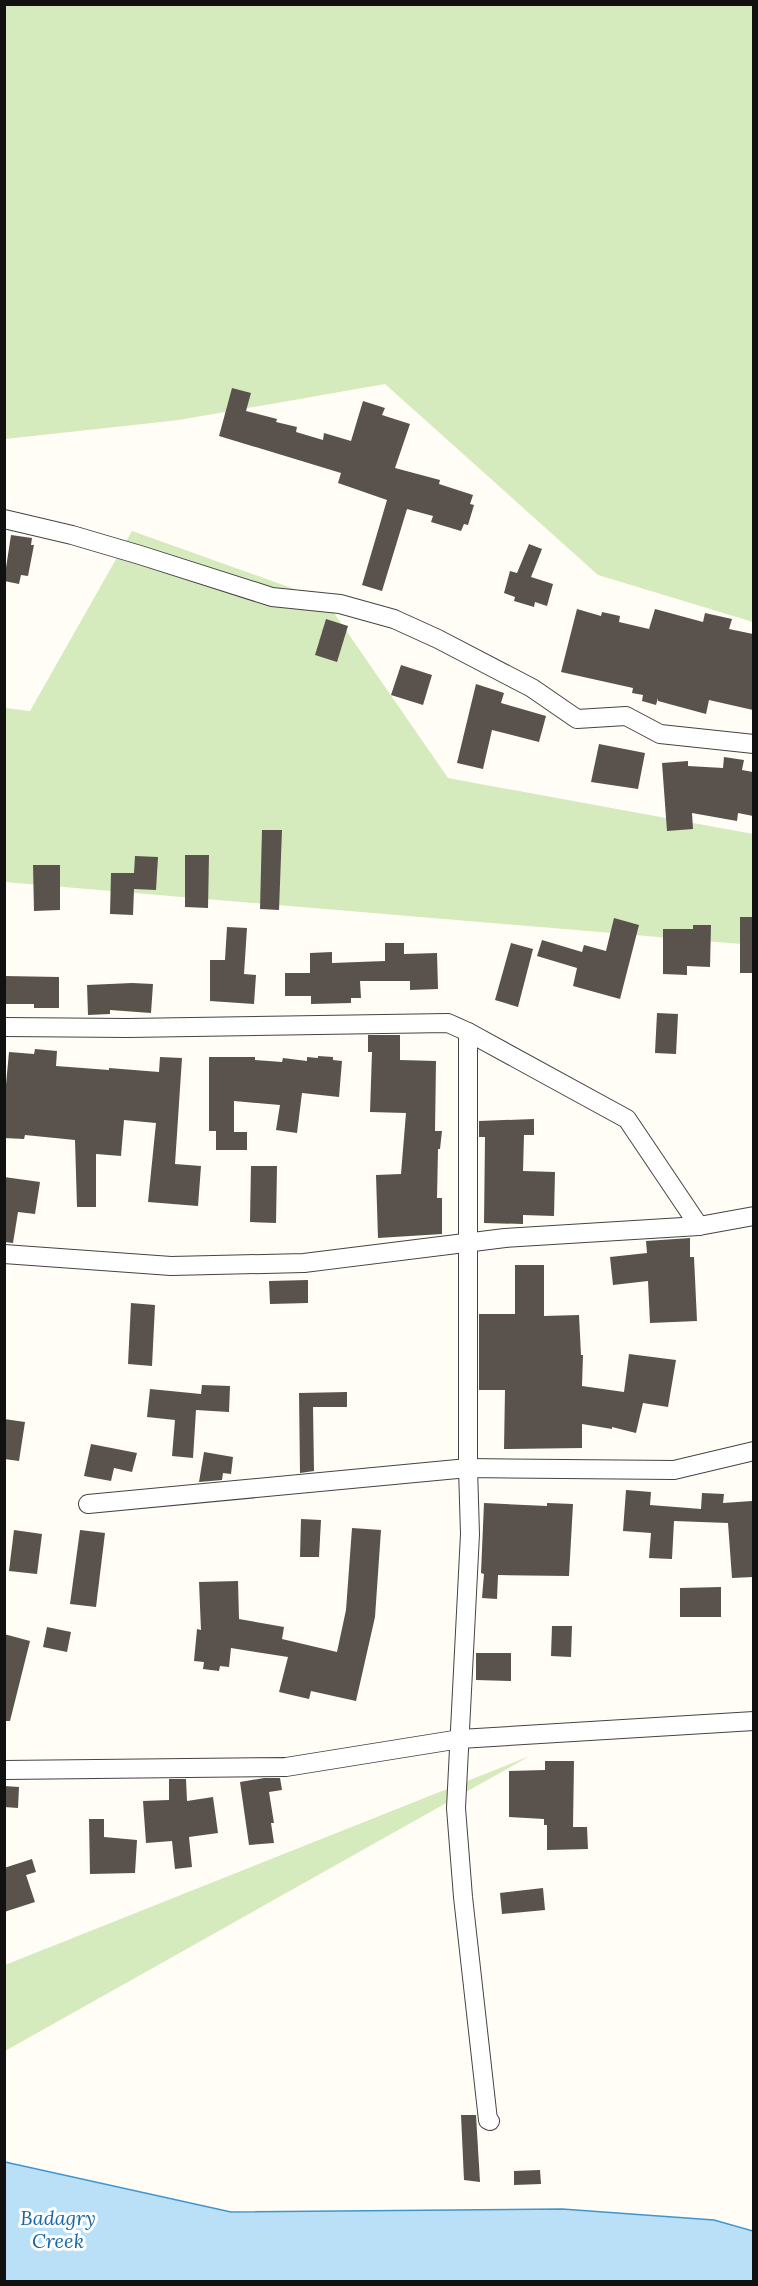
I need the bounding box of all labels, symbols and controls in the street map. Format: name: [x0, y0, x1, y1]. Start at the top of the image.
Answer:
water label: Badagry Creek: [20, 2205, 96, 2253]

